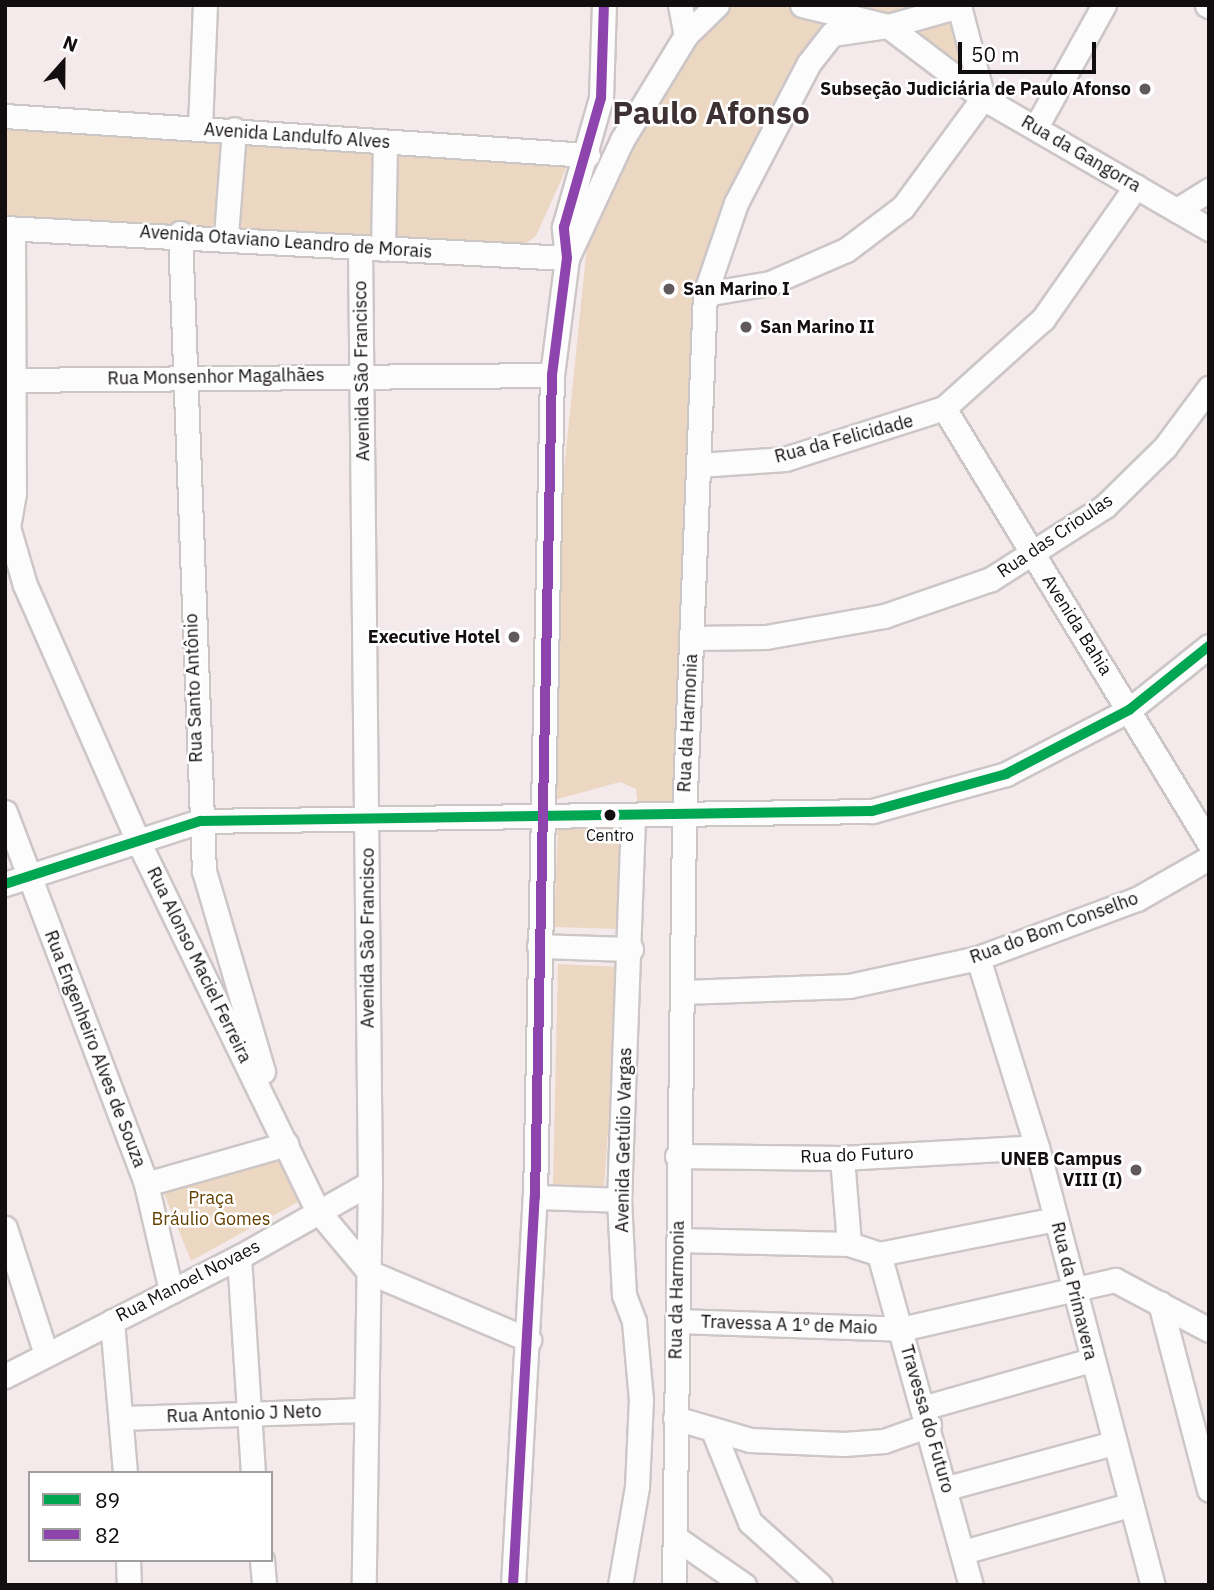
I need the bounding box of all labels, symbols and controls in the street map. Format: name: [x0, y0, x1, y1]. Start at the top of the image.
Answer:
north arrow: [28, 28, 98, 98]
scale bar: [962, 28, 1100, 72]
text: N: [60, 30, 81, 57]
text: 50 m: [971, 40, 1020, 68]
place label: Subseção Judiciária de Paulo Afonso: [820, 78, 1131, 100]
marker: Subseção Judiciária de Paulo Afonso: [1137, 81, 1153, 97]
district label: Paulo Afonso: [612, 93, 810, 131]
street label: Rua da Gangorra: [1017, 111, 1145, 197]
street label: Avenida Landulfo Alves: [203, 119, 391, 153]
street label: Avenida Otaviano Leandro de Morais: [139, 221, 433, 263]
place label: San Marino I: [683, 278, 790, 300]
street label: Avenida São Francisco: [350, 281, 374, 461]
marker: San Marino I: [661, 281, 677, 297]
place label: San Marino II: [760, 316, 875, 338]
marker: San Marino II: [738, 319, 754, 335]
street label: Rua Monsenhor Magalhães: [107, 364, 325, 390]
street label: Rua da Felicidade: [772, 410, 916, 468]
street label: Rua das Crioulas: [993, 489, 1117, 583]
street label: Avenida Bahia: [1038, 571, 1116, 679]
street label: Rua Santo Antônio: [181, 613, 207, 763]
place label: Executive Hotel: [368, 626, 500, 648]
marker: Executive Hotel: [506, 629, 522, 645]
street label: Rua da Harmonia: [674, 653, 702, 793]
marker: Centro: [603, 808, 617, 822]
place label: Centro: [586, 825, 634, 845]
street label: Avenida São Francisco: [357, 848, 379, 1028]
street label: Rua Alonso Maciel Ferreira: [142, 863, 256, 1067]
street label: Rua do Bom Conselho: [967, 887, 1141, 969]
street label: Rua Engenheiro Alves de Souza: [40, 927, 150, 1171]
street label: Avenida Getúlio Vargas: [612, 1047, 636, 1233]
street label: Rua do Futuro: [800, 1142, 914, 1168]
place label: UNEB Campus VIII (I): [1001, 1149, 1122, 1192]
marker: UNEB Campus VIII (I): [1128, 1162, 1144, 1178]
park label: Praça Bráulio Gomes: [152, 1188, 270, 1230]
street label: Rua da Harmonia: [665, 1220, 689, 1360]
street label: Rua da Primavera: [1046, 1220, 1102, 1362]
street label: Rua Manoel Novaes: [112, 1235, 264, 1327]
street label: Travessa A 1º de Maio: [700, 1311, 878, 1339]
street label: Travessa do Futuro: [896, 1342, 958, 1496]
street label: Rua Antonio J Neto: [166, 1401, 322, 1427]
legend: [28, 1471, 273, 1562]
text: 89: [95, 1486, 120, 1514]
text: 82: [95, 1521, 120, 1549]

